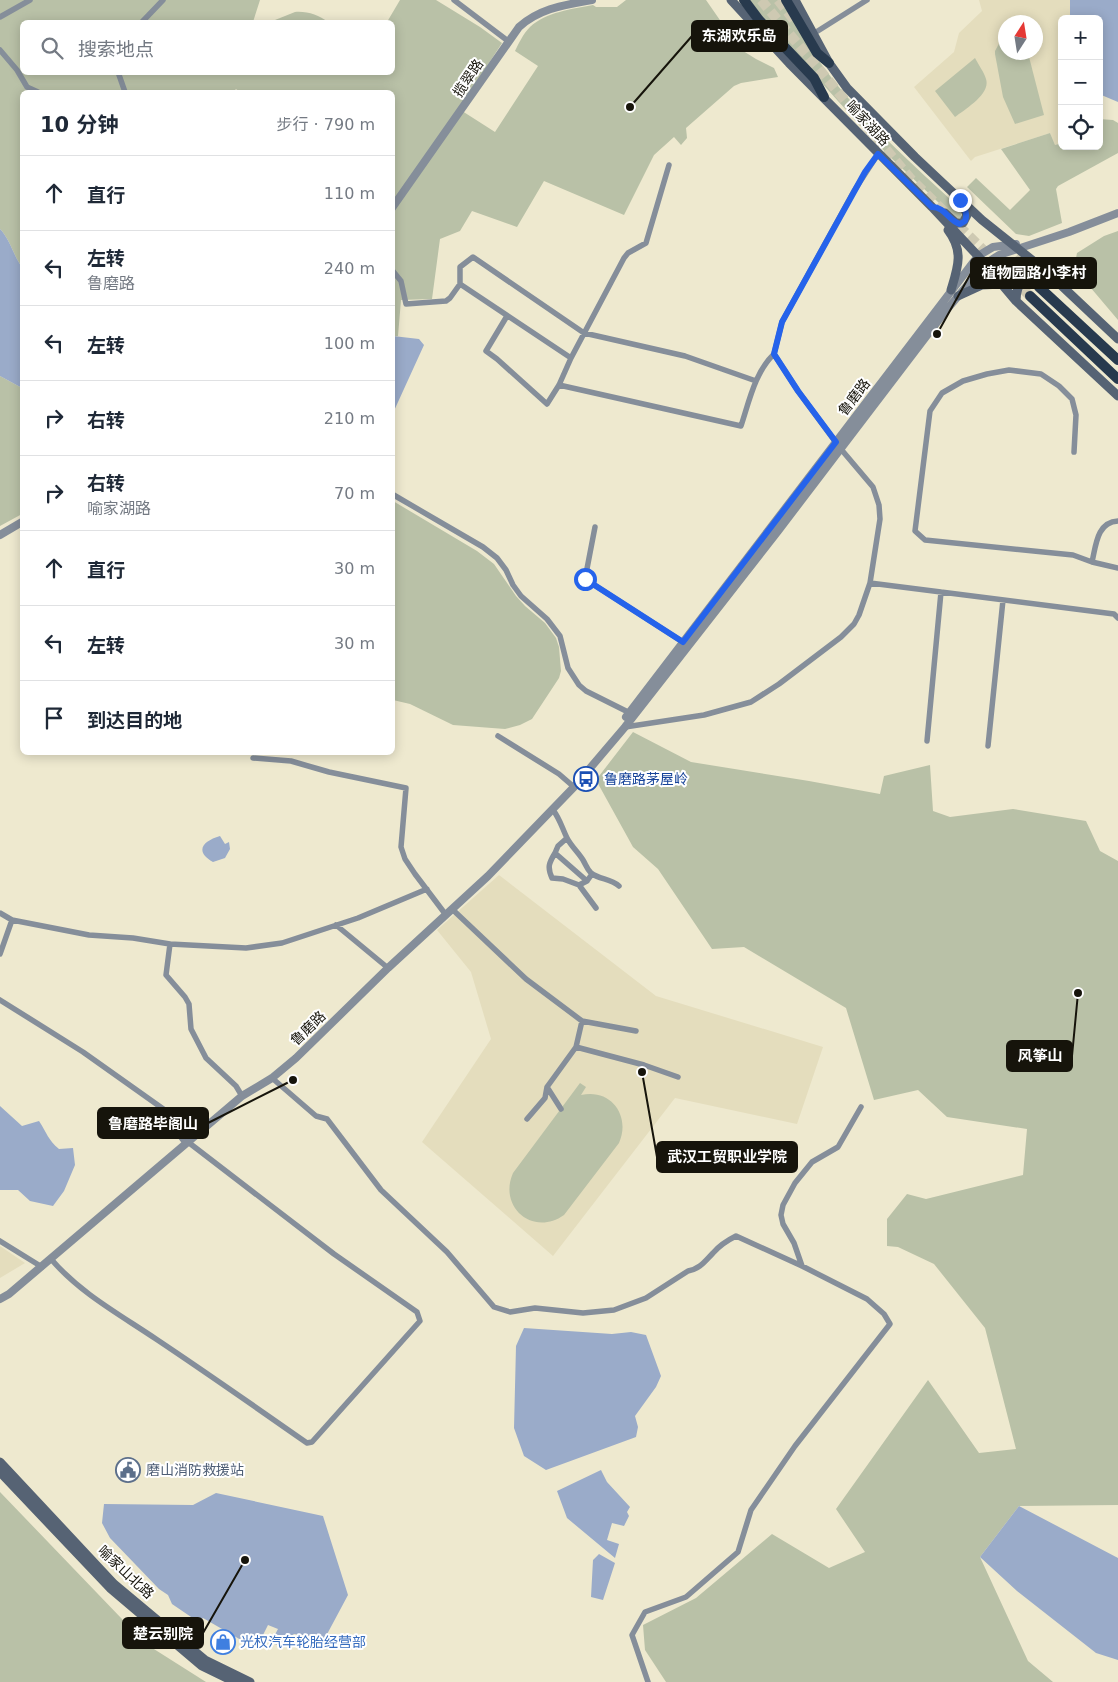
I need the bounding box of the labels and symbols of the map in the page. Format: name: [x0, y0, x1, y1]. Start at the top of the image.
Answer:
north arrow: [998, 15, 1043, 60]
callout: 东湖欢乐岛: [692, 21, 787, 51]
text: 东湖欢乐岛: [701, 27, 777, 45]
street label: 揽翠路: [450, 56, 486, 100]
street label: 喻家湖路: [843, 97, 893, 149]
route end: [949, 189, 972, 212]
callout: 植物园路小李村: [971, 258, 1096, 288]
text: 植物园路小李村: [981, 264, 1087, 282]
street label: 鲁磨路: [835, 375, 873, 419]
route start: [574, 568, 597, 591]
bus stop icon: 鲁磨路茅屋岭: [573, 766, 599, 792]
place label: 鲁磨路茅屋岭: [604, 771, 688, 787]
street label: 鲁磨路: [287, 1008, 329, 1048]
callout: 风筝山: [1007, 1041, 1072, 1071]
text: 风筝山: [1017, 1047, 1063, 1065]
callout: 鲁磨路毕阁山: [98, 1108, 208, 1138]
text: 鲁磨路毕阁山: [108, 1115, 198, 1133]
callout: 武汉工贸职业学院: [657, 1142, 797, 1172]
text: 武汉工贸职业学院: [667, 1148, 787, 1166]
public building icon: 磨山消防救援站: [115, 1457, 141, 1483]
place label: 磨山消防救援站: [146, 1462, 244, 1478]
street label: 喻家山北路: [95, 1542, 157, 1602]
callout: 楚云别院: [123, 1618, 203, 1648]
text: 楚云别院: [133, 1625, 193, 1643]
shop icon: 光权汽车轮胎经营部: [210, 1629, 236, 1655]
place label: 光权汽车轮胎经营部: [240, 1634, 366, 1650]

